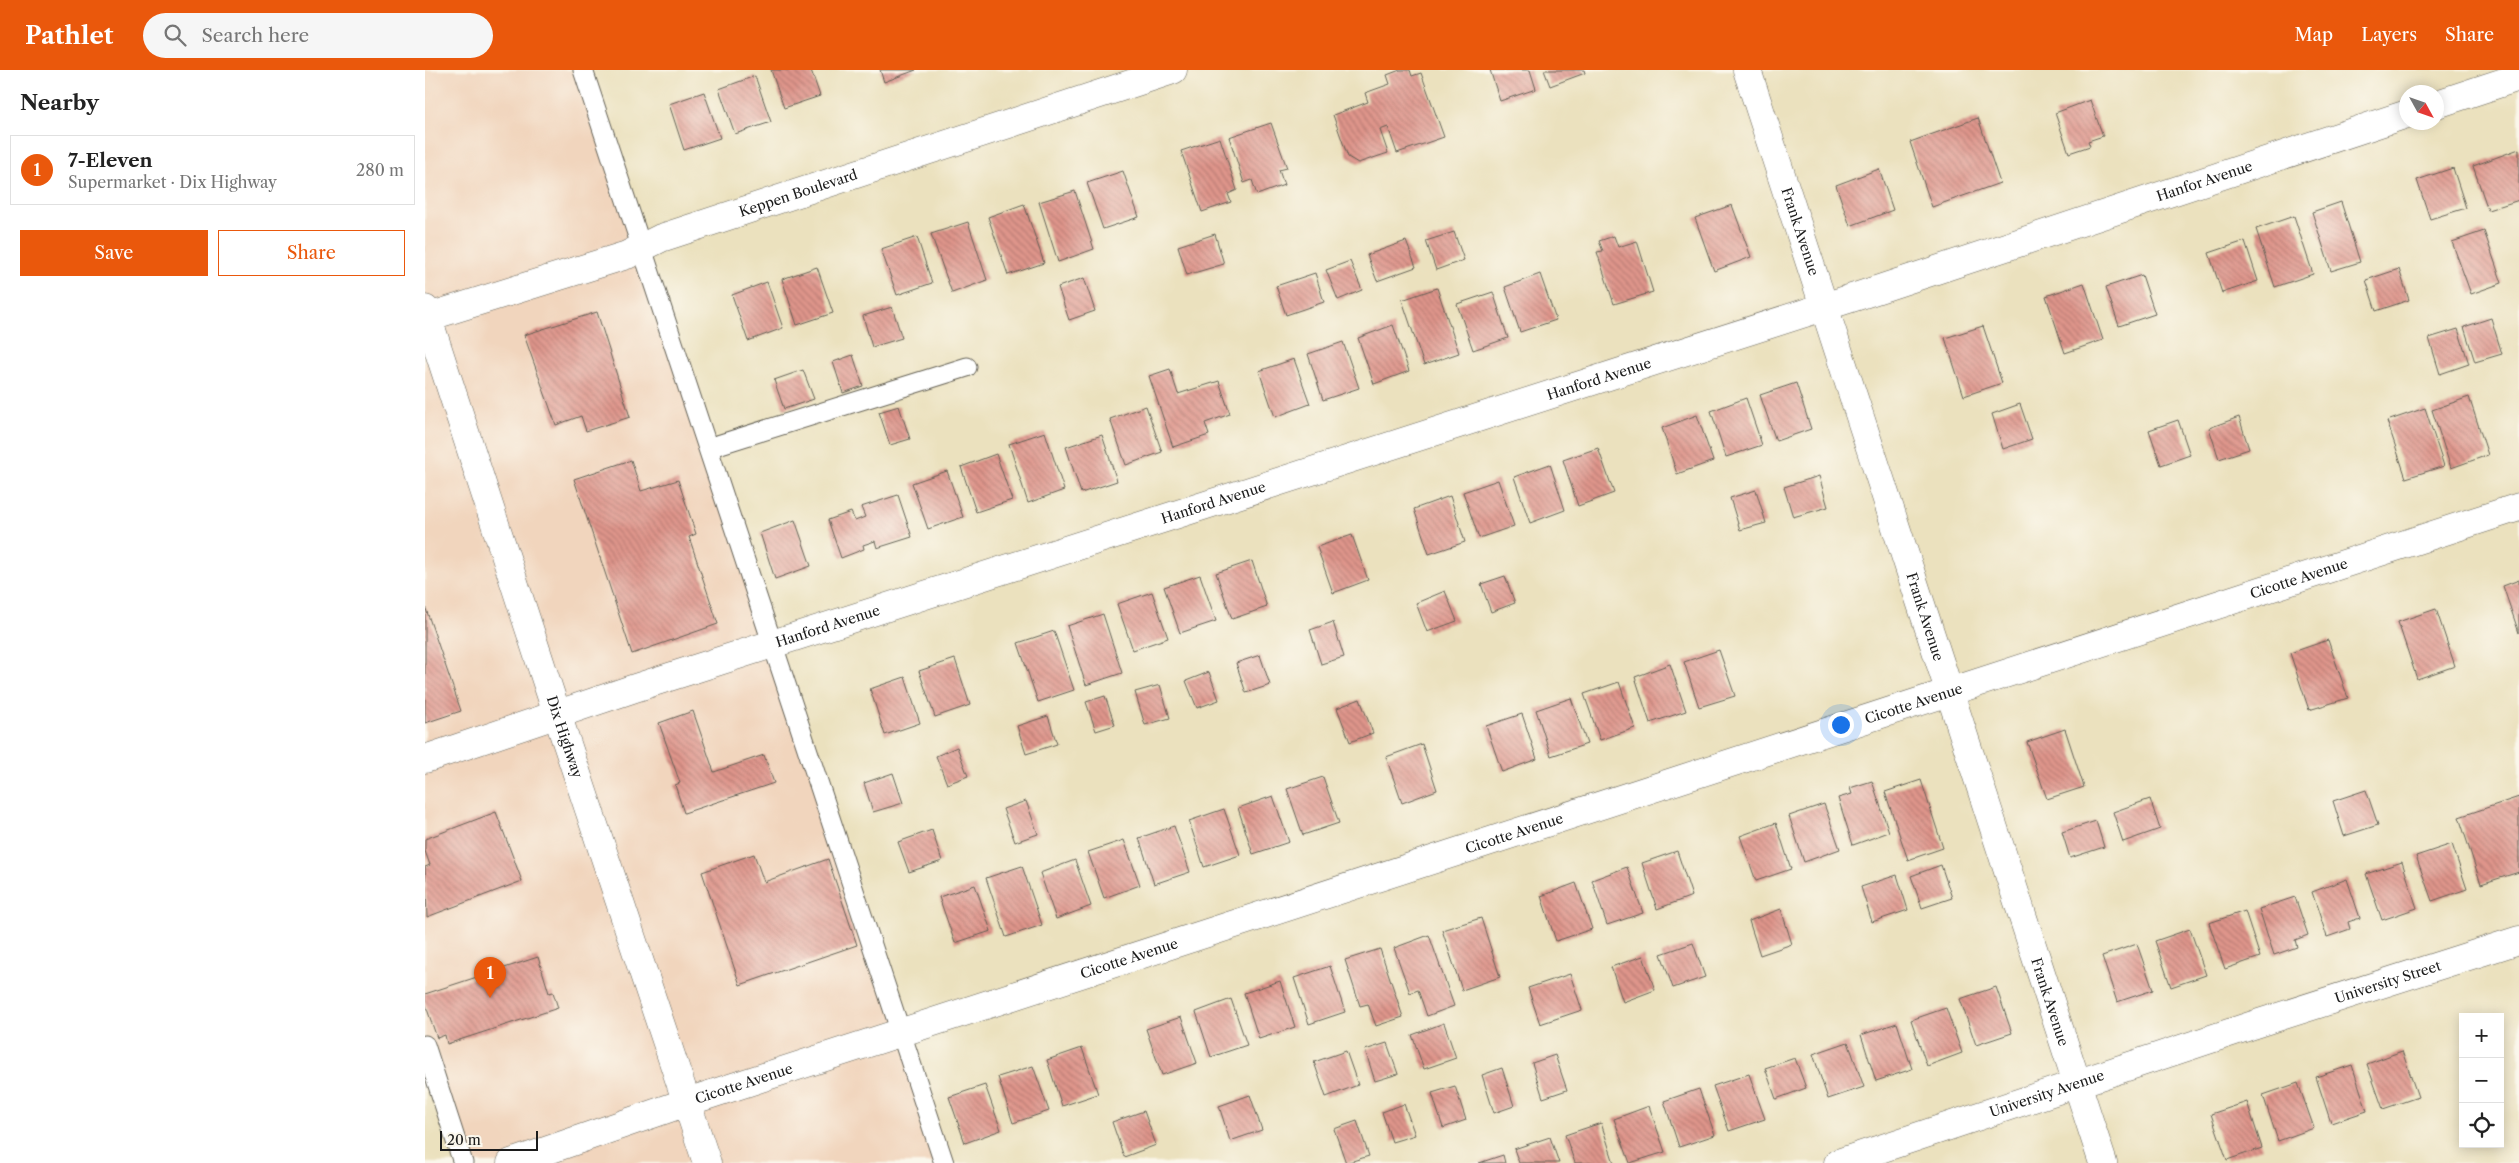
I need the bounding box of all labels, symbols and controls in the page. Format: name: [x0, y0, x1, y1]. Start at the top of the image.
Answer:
search box: [143, 13, 493, 58]
text: Pathlet: [25, 21, 113, 50]
icon: search: [161, 21, 189, 49]
text: Search here: [201, 24, 309, 47]
text: Map: [2295, 24, 2333, 46]
text: Layers: [2361, 24, 2417, 46]
text: Share: [2445, 24, 2494, 46]
north arrow: [2399, 85, 2444, 130]
text: Nearby: [20, 90, 99, 115]
text: 7-Eleven: [68, 149, 153, 172]
street label: Hanfor Avenue: [2154, 157, 2255, 205]
text: 1: [33, 160, 41, 180]
text: 280 m: [356, 160, 404, 180]
street label: Keppen Boulevard: [737, 165, 860, 221]
text: Supermarket · Dix Highway: [68, 172, 277, 192]
street label: Frank Avenue: [1777, 185, 1823, 278]
button: Save: [20, 230, 208, 276]
button: Share: [218, 230, 405, 276]
street label: Hanford Avenue: [1545, 354, 1654, 404]
street label: Hanford Avenue: [1159, 477, 1268, 528]
street label: Cicotte Avenue: [2248, 554, 2350, 603]
street label: Frank Avenue: [1902, 570, 1948, 663]
street label: Hanford Avenue: [773, 601, 882, 651]
street label: Cicotte Avenue: [1862, 679, 1965, 728]
street label: Dix Highway: [543, 693, 587, 780]
your location: [1828, 712, 1854, 738]
street label: Cicotte Avenue: [1463, 809, 1566, 858]
street label: Cicotte Avenue: [1078, 934, 1180, 983]
street label: Frank Avenue: [2027, 956, 2073, 1049]
street label: University Street: [2333, 956, 2443, 1007]
pin: 1: [474, 957, 506, 998]
map controls: [2459, 1013, 2504, 1148]
button: +: [2459, 1013, 2504, 1058]
button: −: [2459, 1058, 2504, 1103]
street label: Cicotte Avenue: [693, 1059, 795, 1108]
street label: University Avenue: [1987, 1066, 2107, 1121]
button: locate: [2459, 1103, 2504, 1148]
scale bar: [440, 1128, 537, 1151]
text: 20 m: [447, 1131, 481, 1149]

